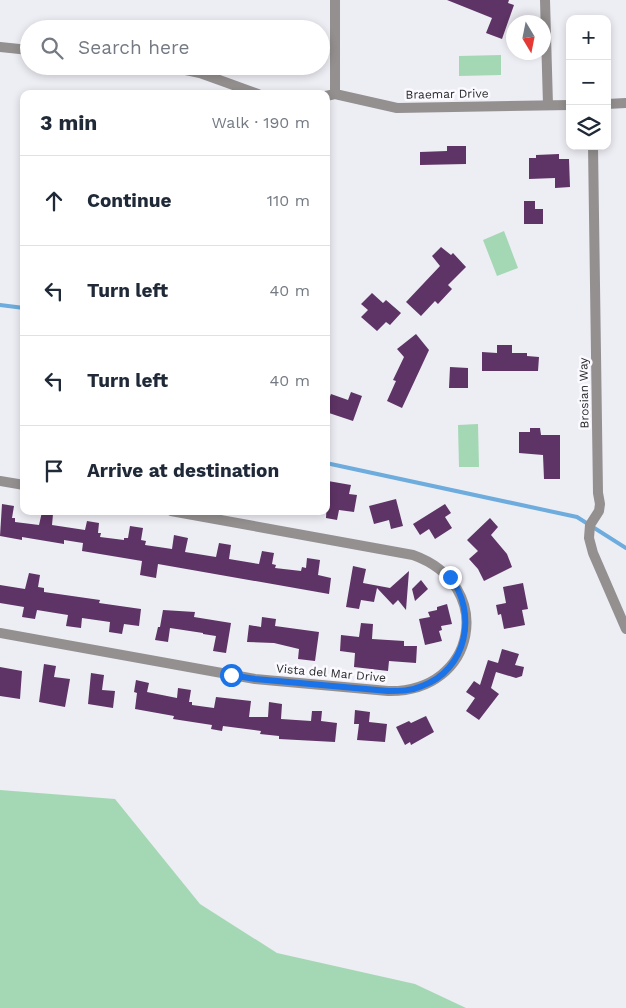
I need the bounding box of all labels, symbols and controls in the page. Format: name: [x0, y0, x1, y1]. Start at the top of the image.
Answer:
north arrow: [506, 15, 551, 60]
map controls: [566, 15, 611, 150]
button: +: [566, 15, 611, 60]
search box: [20, 20, 330, 75]
icon: search: [38, 34, 66, 62]
text: Search here: [78, 36, 189, 59]
button: −: [566, 60, 611, 105]
street label: Braemar Drive: [405, 86, 489, 102]
button: layers: [566, 105, 611, 150]
text: 3 min: [40, 110, 97, 135]
text: Walk · 190 m: [212, 113, 310, 132]
icon: ahead: [40, 187, 68, 215]
text: Continue: [87, 189, 171, 212]
text: 110 m: [267, 191, 310, 210]
icon: left: [40, 277, 68, 305]
text: Turn left: [87, 279, 168, 302]
text: 40 m: [270, 281, 310, 300]
street label: Brosian Way: [576, 357, 592, 429]
icon: left: [40, 367, 68, 395]
text: Turn left: [87, 369, 168, 392]
text: 40 m: [270, 371, 310, 390]
icon: arrive: [40, 457, 68, 485]
text: Arrive at destination: [87, 459, 279, 482]
route end: [439, 566, 462, 589]
street label: Vista del Mar Drive: [275, 661, 387, 685]
route start: [220, 664, 243, 687]

